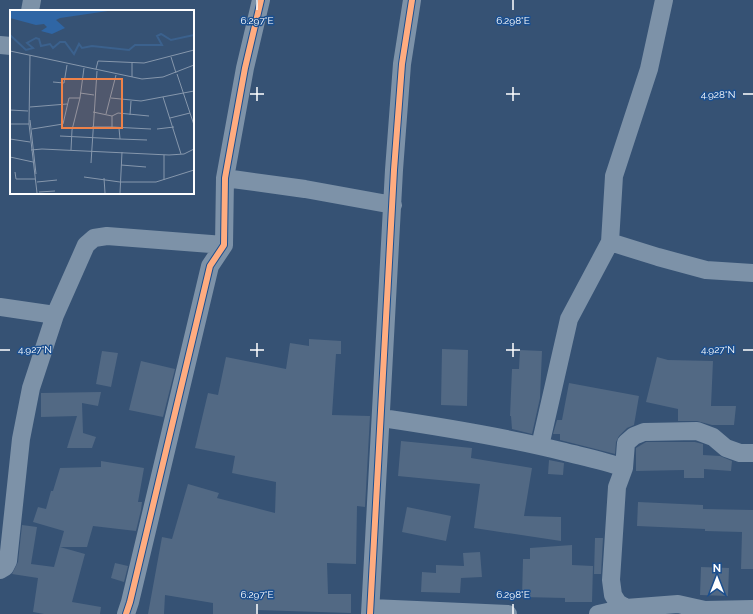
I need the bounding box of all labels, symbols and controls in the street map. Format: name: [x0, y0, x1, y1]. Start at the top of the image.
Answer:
inset map: [10, 10, 194, 194]
text: 6.297°E: [240, 15, 274, 26]
text: 6.298°E: [496, 15, 530, 26]
text: 4.928°N: [701, 89, 735, 100]
text: 4.927°N: [18, 344, 52, 355]
text: 4.927°N: [701, 344, 735, 355]
north arrow: [697, 558, 737, 598]
text: N: [713, 562, 721, 575]
text: 6.297°E: [240, 589, 274, 600]
text: 6.298°E: [496, 589, 530, 600]

